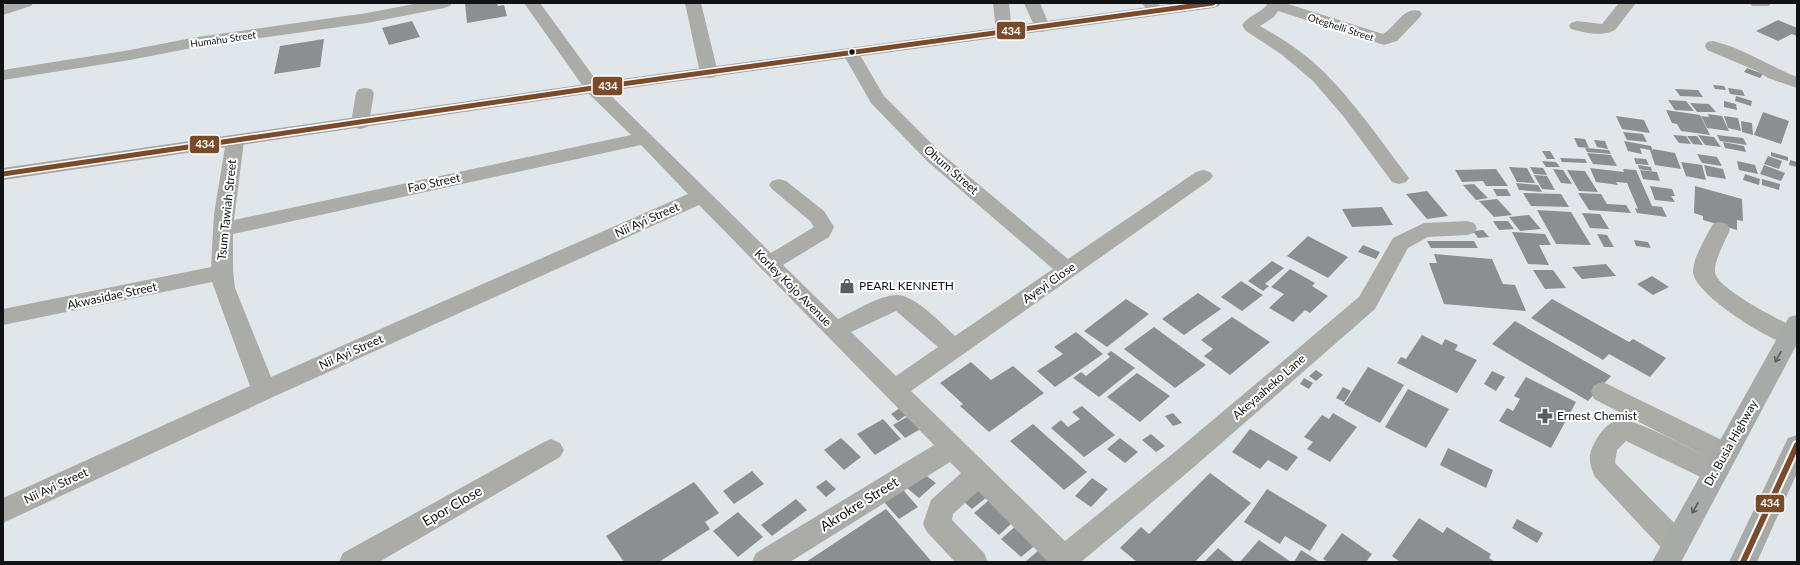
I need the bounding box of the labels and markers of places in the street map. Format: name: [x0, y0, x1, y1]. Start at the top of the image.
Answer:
unlabelled marker: [847, 47, 857, 57]
shop icon: PEARL KENNETH: [838, 277, 856, 295]
place label: PEARL KENNETH: [859, 278, 954, 293]
pharmacy icon: Ernest Chemist: [1536, 407, 1554, 425]
place label: Ernest Chemist: [1557, 408, 1638, 423]

